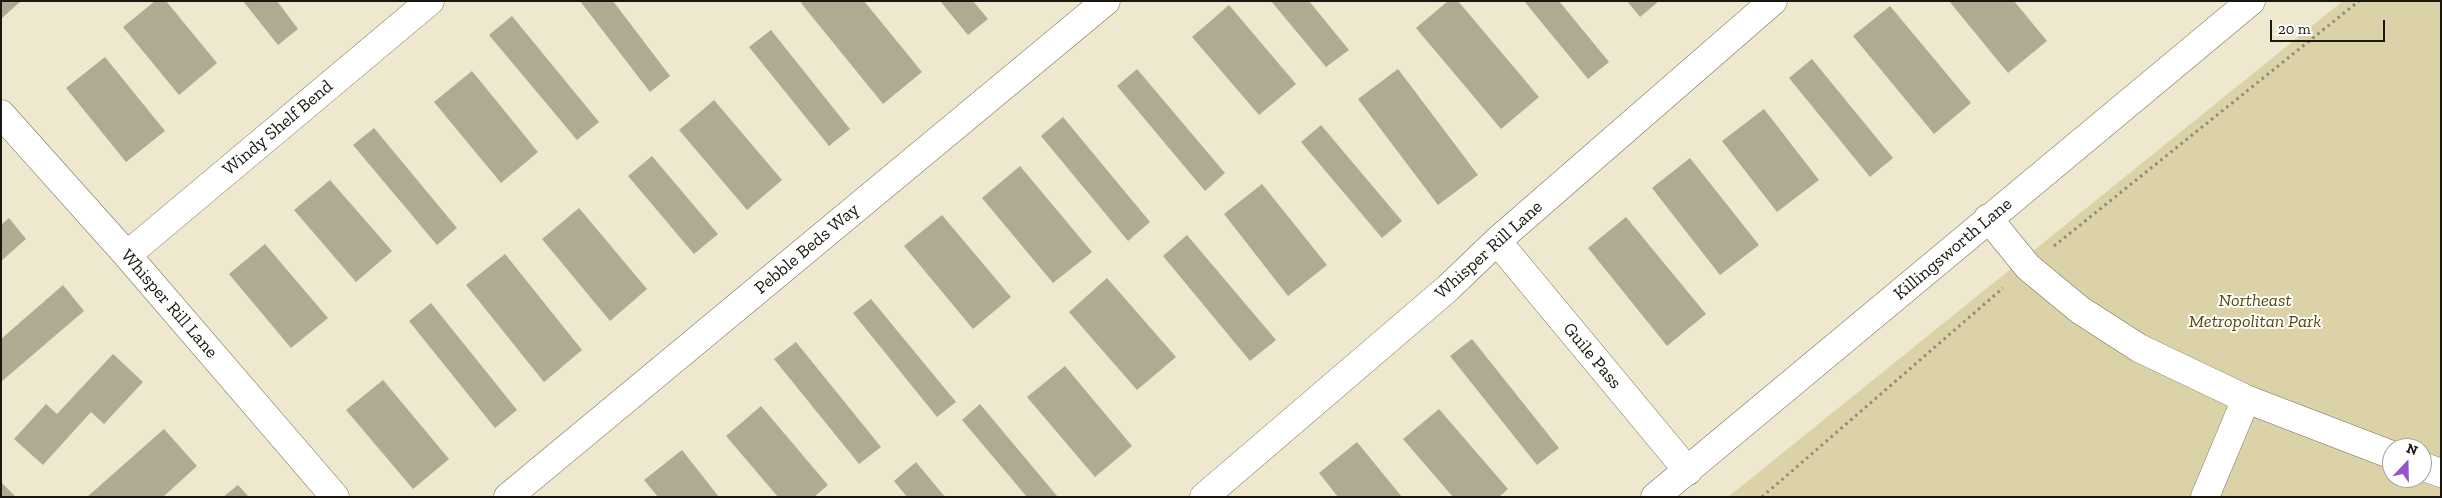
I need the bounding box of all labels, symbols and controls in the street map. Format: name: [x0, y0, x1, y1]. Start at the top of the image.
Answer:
scale bar: [2272, 10, 2387, 42]
text: 20 m: [2278, 20, 2311, 38]
street label: Windy Shelf Bend: [219, 76, 337, 180]
street label: Killingsworth Lane: [1889, 193, 2017, 305]
street label: Whisper Rill Lane: [1431, 196, 1547, 304]
street label: Pebble Beds Way: [750, 199, 864, 299]
street label: Whisper Rill Lane: [116, 245, 222, 363]
park label: Northeast Metropolitan Park: [2189, 290, 2321, 332]
street label: Guile Pass: [1558, 319, 1626, 393]
north arrow: [2382, 438, 2432, 488]
text: N: [2404, 440, 2420, 459]

